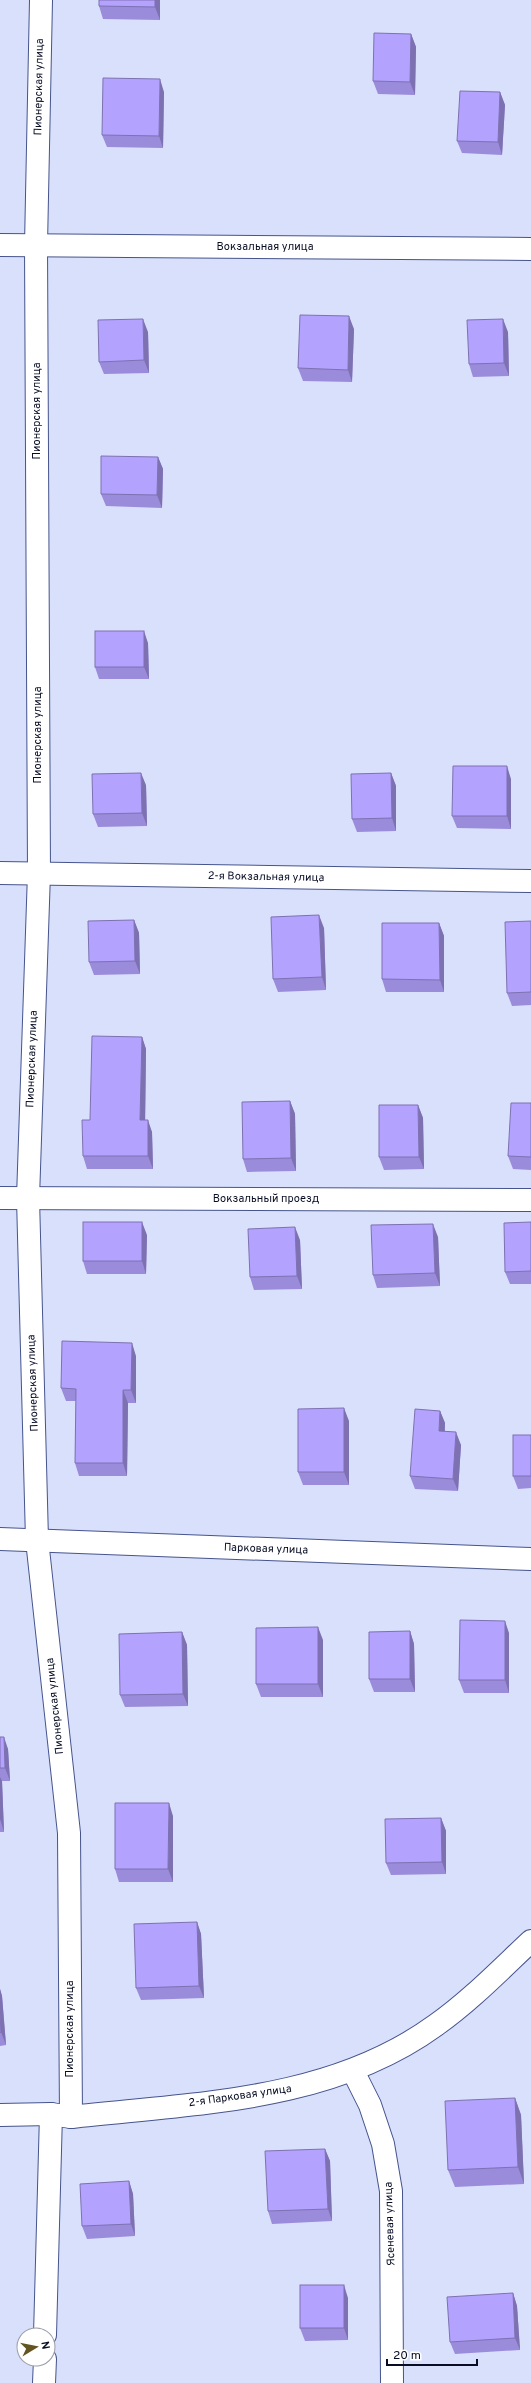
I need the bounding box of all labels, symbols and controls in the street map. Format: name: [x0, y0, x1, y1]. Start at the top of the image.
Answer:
street label: Пионерская улица: [31, 38, 47, 136]
street label: Вокзальная улица: [217, 240, 314, 254]
street label: Пионерская улица: [30, 362, 44, 460]
street label: Пионерская улица: [31, 686, 45, 784]
street label: 2-я Вокзальная улица: [208, 869, 325, 885]
street label: Пионерская улица: [23, 1010, 41, 1108]
street label: Вокзальный проезд: [213, 1192, 319, 1206]
street label: Пионерская улица: [24, 1334, 42, 1432]
street label: Парковая улица: [224, 1541, 309, 1557]
street label: Пионерская улица: [43, 1657, 67, 1755]
street label: Пионерская улица: [63, 1980, 77, 2078]
street label: 2-я Парковая улица: [188, 2082, 293, 2110]
street label: Ясеневая улица: [382, 2181, 398, 2266]
north arrow: [16, 2327, 56, 2367]
text: N: [37, 2340, 52, 2351]
scale bar: [387, 2341, 477, 2367]
text: 20 m: [393, 2348, 421, 2364]

